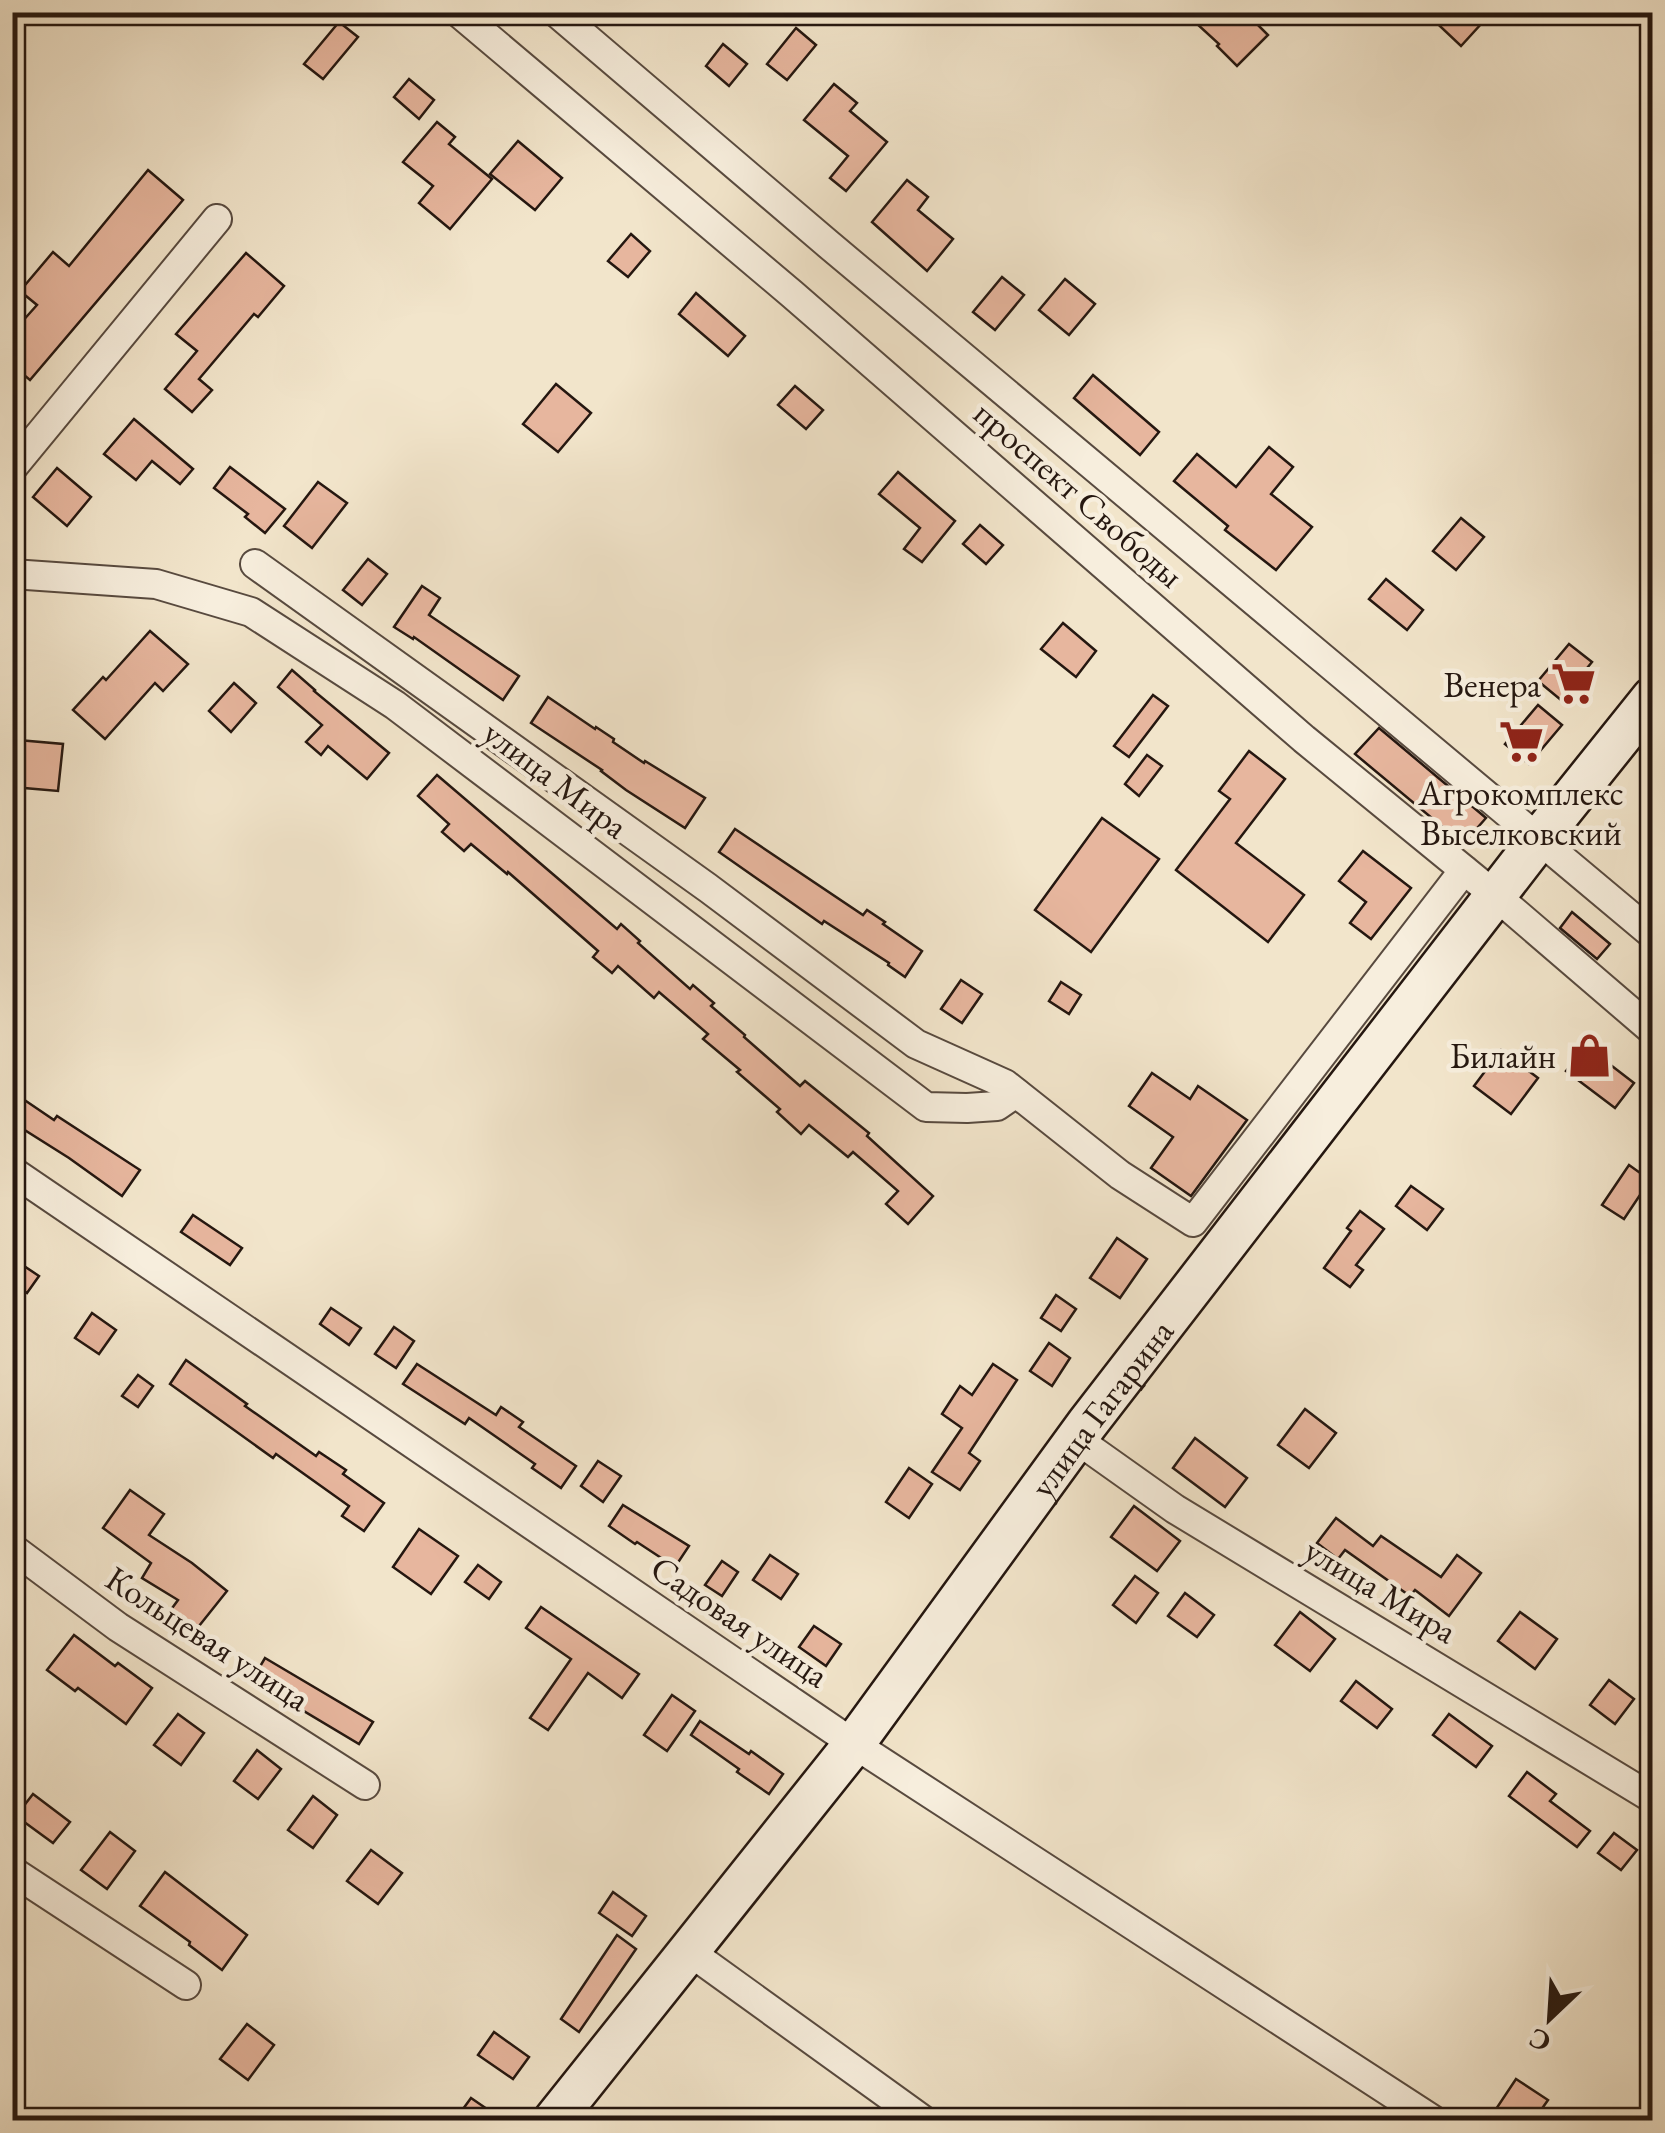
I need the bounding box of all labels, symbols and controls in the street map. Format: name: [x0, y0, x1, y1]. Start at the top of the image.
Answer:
street label: проспект Свободы: [964, 391, 1193, 598]
supermarket icon: Венера: [1550, 660, 1598, 708]
place label: Венера: [1443, 662, 1541, 708]
street label: улица Мира: [474, 710, 638, 849]
supermarket icon: Агрокомплекс Выселковский: [1497, 718, 1545, 766]
place label: Агрокомплекс Выселковский: [1417, 770, 1624, 855]
shop icon: Билайн: [1565, 1031, 1613, 1079]
place label: Билайн: [1449, 1033, 1556, 1078]
street label: улица Гагарина: [1019, 1310, 1183, 1507]
street label: улица Мира: [1296, 1527, 1466, 1654]
street label: Садовая улица: [642, 1545, 838, 1698]
street label: Кольцевая улица: [97, 1555, 318, 1721]
north arrow: [1500, 1968, 1600, 2068]
text: С: [1523, 2020, 1556, 2061]

